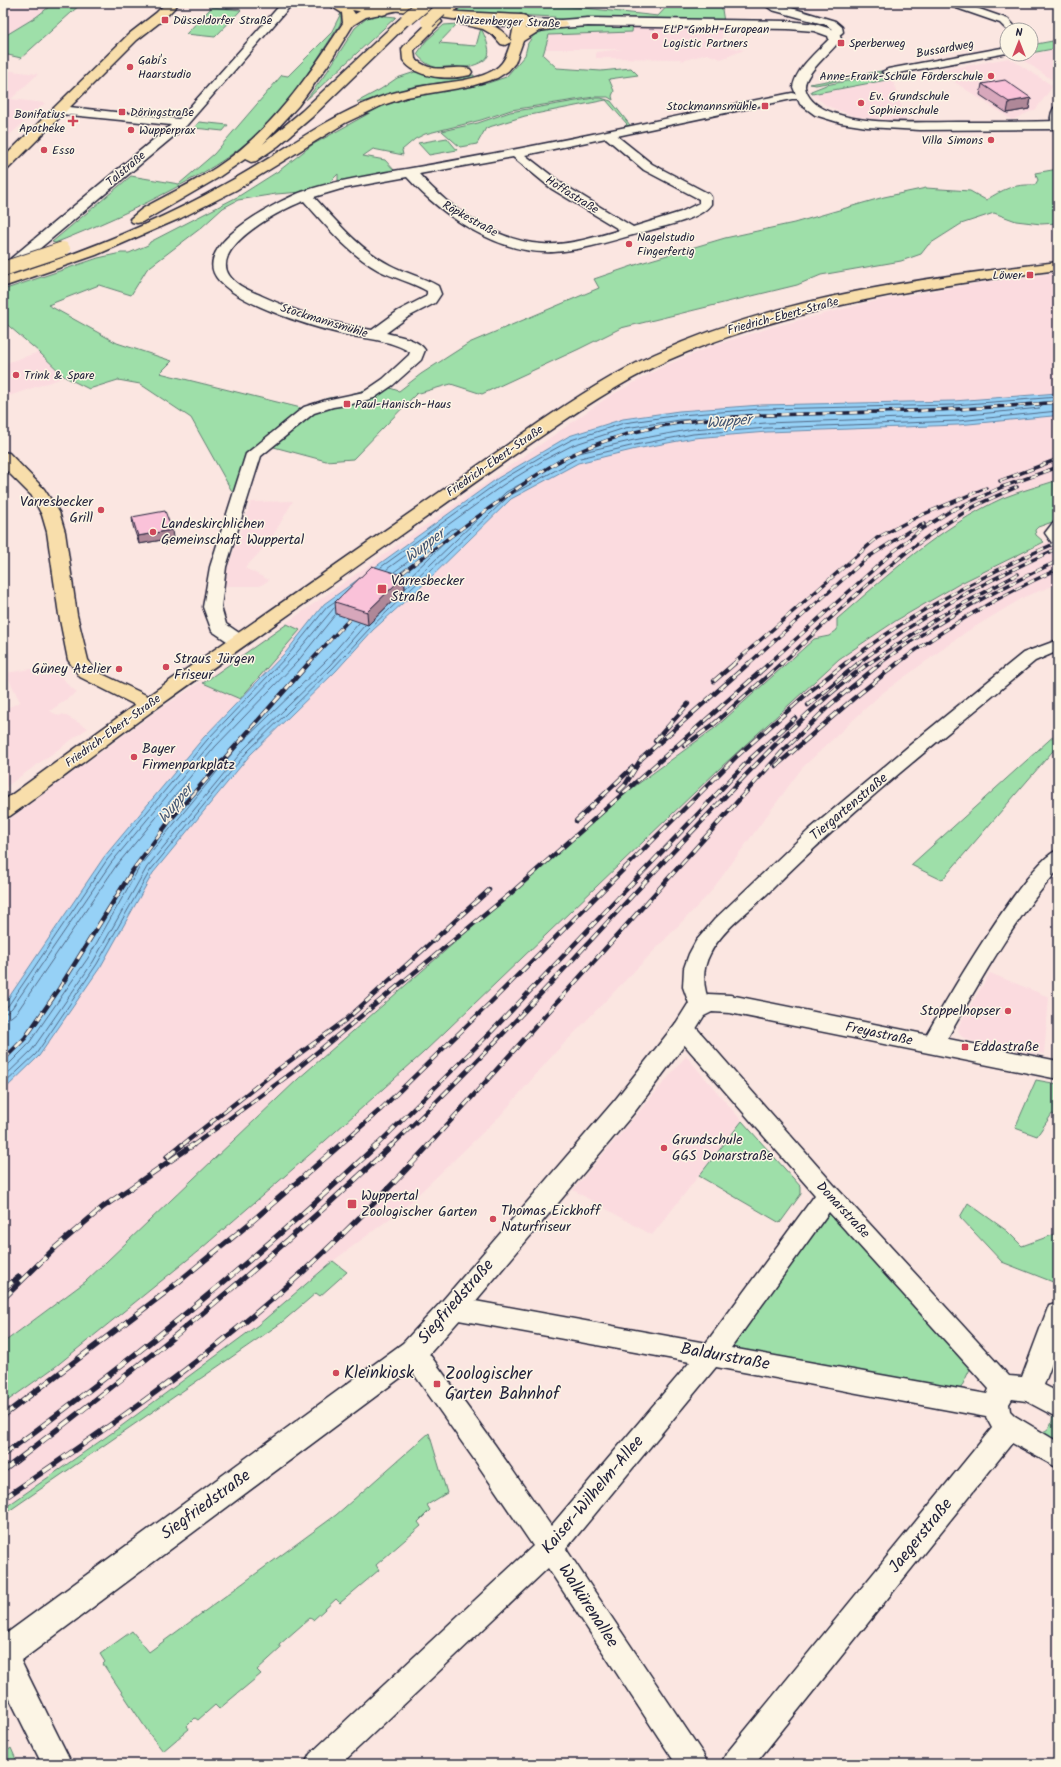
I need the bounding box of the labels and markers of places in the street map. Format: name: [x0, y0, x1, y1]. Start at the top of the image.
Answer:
place label: Düsseldorfer Straße: [173, 11, 273, 30]
marker: Düsseldorfer Straße: [160, 15, 170, 25]
place label: ELP GmbH European Logistic Partners: [663, 20, 769, 53]
marker: ELP GmbH European Logistic Partners: [650, 31, 660, 41]
place label: Sperberweg: [849, 34, 906, 53]
marker: Sperberweg: [836, 38, 846, 48]
place label: Gabi's Haarstudio: [138, 51, 191, 84]
marker: Gabi's Haarstudio: [125, 62, 135, 72]
place label: Anne-Frank-Schule Förderschule: [819, 67, 984, 86]
marker: Anne-Frank-Schule Förderschule: [986, 71, 996, 81]
place label: Ev. Grundschule Sophienschule: [869, 87, 950, 120]
place label: Stockmannsmühle: [666, 97, 758, 116]
marker: Ev. Grundschule Sophienschule: [856, 98, 866, 108]
marker: Stockmannsmühle: [760, 101, 770, 111]
place label: Döringstraße: [130, 103, 194, 122]
place label: Bonifatius Apotheke: [14, 105, 66, 138]
marker: Döringstraße: [117, 107, 127, 117]
marker: Bonifatius Apotheke: [68, 116, 78, 126]
place label: Wupperprax: [139, 121, 196, 140]
marker: Wupperprax: [126, 125, 136, 135]
place label: Villa Simons: [922, 131, 983, 150]
marker: Villa Simons: [986, 135, 996, 145]
place label: Esso: [52, 141, 75, 160]
marker: Esso: [39, 145, 49, 155]
place label: Nagelstudio Fingerfertig: [637, 228, 695, 261]
marker: Nagelstudio Fingerfertig: [624, 239, 634, 249]
place label: Löwer: [993, 266, 1023, 285]
marker: Löwer: [1025, 270, 1035, 280]
place label: Trink & Spare: [24, 366, 95, 385]
marker: Trink & Spare: [11, 370, 21, 380]
place label: Paul-Hanisch-Haus: [355, 395, 451, 414]
marker: Paul-Hanisch-Haus: [342, 399, 352, 409]
place label: Varresbecker Grill: [20, 491, 94, 529]
marker: Varresbecker Grill: [96, 505, 106, 515]
place label: Landeskirchlichen Gemeinschaft Wuppertal: [161, 513, 305, 551]
marker: Landeskirchlichen Gemeinschaft Wuppertal: [148, 527, 158, 537]
place label: Varresbecker Straße: [391, 570, 465, 608]
marker: Varresbecker Straße: [376, 583, 388, 595]
place label: Straus Jürgen Friseur: [174, 648, 255, 686]
place label: Güney Atelier: [32, 658, 112, 680]
marker: Straus Jürgen Friseur: [161, 662, 171, 672]
marker: Güney Atelier: [114, 664, 124, 674]
place label: Bayer Firmenparkplatz: [142, 738, 235, 776]
marker: Bayer Firmenparkplatz: [129, 752, 139, 762]
place label: Stoppelhopser: [920, 1000, 1001, 1022]
marker: Stoppelhopser: [1003, 1006, 1013, 1016]
place label: Eddastraße: [973, 1036, 1039, 1058]
marker: Eddastraße: [960, 1042, 970, 1052]
place label: Grundschule GGS Donarstraße: [672, 1129, 774, 1167]
marker: Grundschule GGS Donarstraße: [659, 1143, 669, 1153]
place label: Wuppertal Zoologischer Garten: [361, 1185, 477, 1223]
marker: Wuppertal Zoologischer Garten: [346, 1198, 358, 1210]
place label: Thomas Eickhoff Naturfriseur: [501, 1200, 602, 1238]
marker: Thomas Eickhoff Naturfriseur: [488, 1214, 498, 1224]
place label: Kleinkiosk: [344, 1360, 415, 1387]
place label: Zoologischer Garten Bahnhof: [445, 1361, 561, 1408]
marker: Kleinkiosk: [331, 1368, 341, 1378]
marker: Zoologischer Garten Bahnhof: [432, 1379, 442, 1389]

